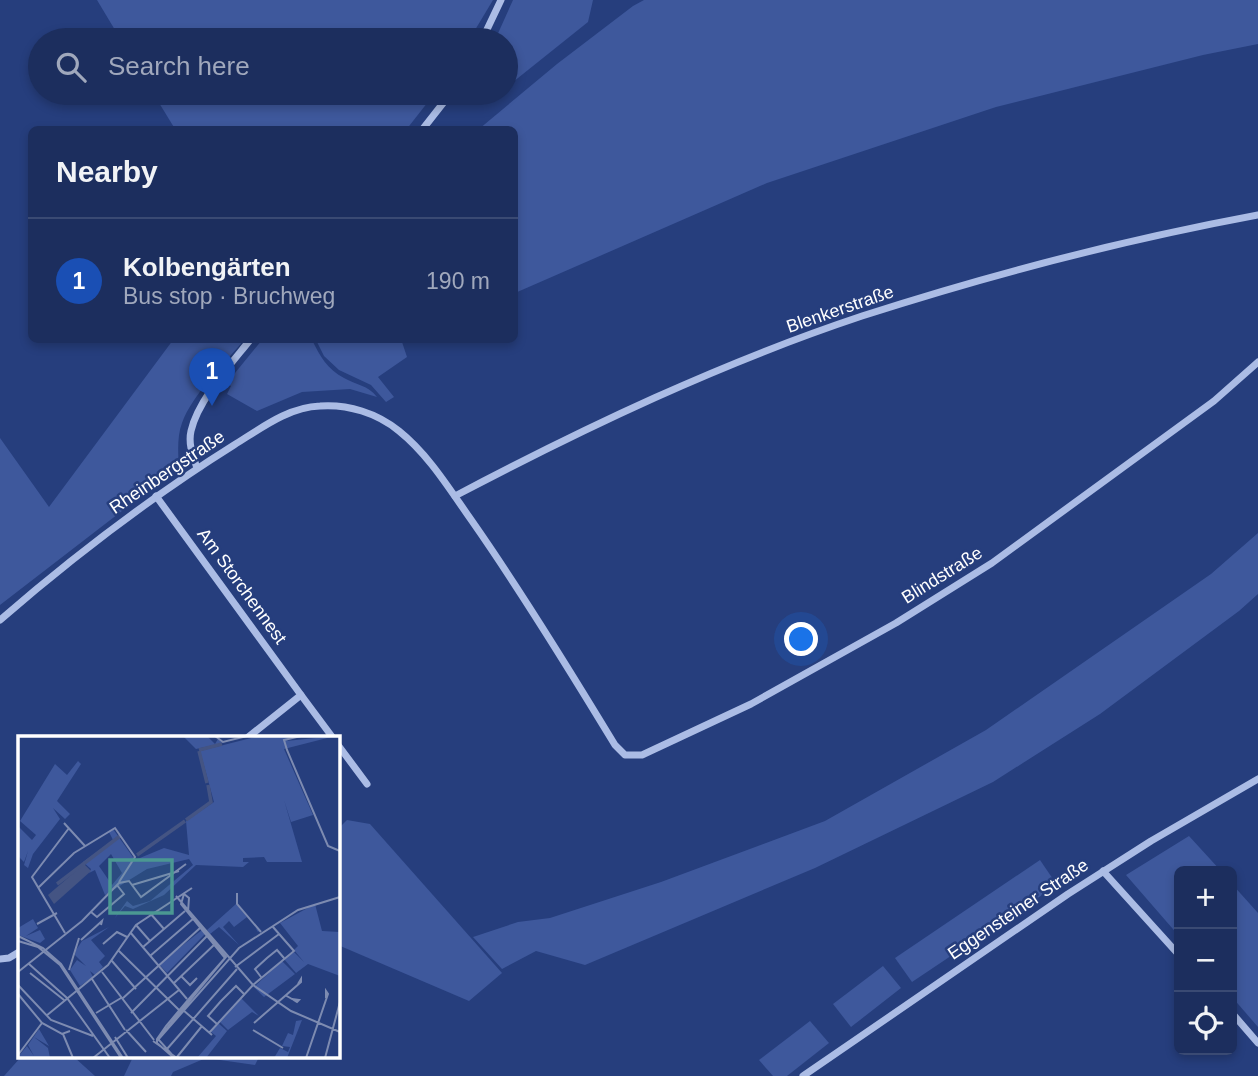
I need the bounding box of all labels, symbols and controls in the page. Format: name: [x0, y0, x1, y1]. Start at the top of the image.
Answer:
search box: [28, 28, 518, 105]
icon: search: [52, 48, 90, 86]
text: Search here: [108, 51, 250, 81]
text: Nearby: [56, 155, 158, 188]
text: Kolbengärten: [123, 252, 291, 282]
text: 1: [73, 268, 85, 294]
text: 190 m: [426, 268, 490, 294]
street label: Blenkerstraße: [784, 281, 896, 337]
text: Bus stop · Bruchweg: [123, 283, 335, 309]
pin: 1: [189, 348, 235, 406]
street label: Rheinbergstraße: [106, 426, 228, 518]
street label: Am Storchennest: [193, 524, 291, 648]
street label: Blindstraße: [898, 542, 986, 608]
your location: [784, 622, 818, 656]
inset map: [18, 736, 340, 1058]
street label: Eggensteiner Straße: [944, 855, 1092, 963]
map controls: [1174, 866, 1237, 1055]
button: +: [1174, 866, 1237, 929]
button: −: [1174, 929, 1237, 992]
button: locate: [1174, 992, 1237, 1055]

